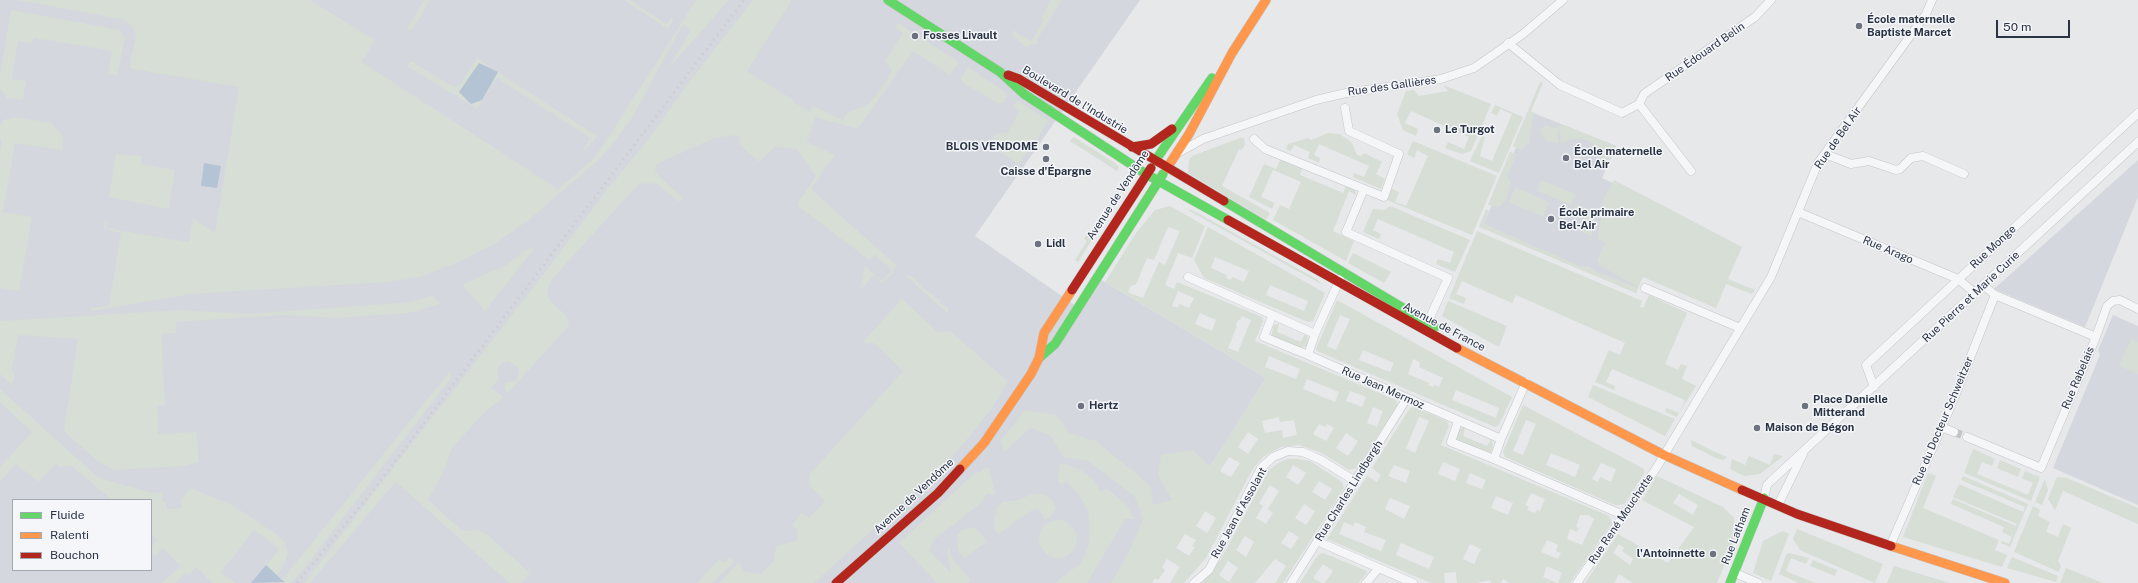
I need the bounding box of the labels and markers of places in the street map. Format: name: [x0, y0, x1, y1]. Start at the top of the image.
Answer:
place label: École maternelle Baptiste Marcet: [1867, 13, 1955, 39]
marker: École maternelle Baptiste Marcet: [1854, 21, 1864, 31]
place label: Fosses Livault: [923, 29, 997, 43]
marker: Fosses Livault: [910, 31, 920, 41]
place label: Le Turgot: [1445, 123, 1495, 137]
marker: Le Turgot: [1432, 125, 1442, 135]
place label: BLOIS VENDOME: [946, 140, 1038, 154]
marker: BLOIS VENDOME: [1041, 142, 1051, 152]
place label: École maternelle Bel Air: [1574, 145, 1662, 171]
marker: École maternelle Bel Air: [1561, 153, 1571, 163]
marker: Caisse d'Épargne: [1041, 154, 1051, 164]
place label: Caisse d'Épargne: [1001, 165, 1091, 179]
place label: École primaire Bel-Air: [1559, 206, 1634, 232]
marker: École primaire Bel-Air: [1546, 214, 1556, 224]
place label: Lidl: [1046, 237, 1066, 251]
marker: Lidl: [1033, 239, 1043, 249]
place label: Place Danielle Mitterand: [1813, 393, 1888, 419]
place label: Hertz: [1089, 399, 1118, 413]
marker: Hertz: [1076, 401, 1086, 411]
marker: Place Danielle Mitterand: [1800, 401, 1810, 411]
place label: Maison de Bégon: [1765, 421, 1854, 435]
marker: Maison de Bégon: [1752, 423, 1762, 433]
place label: l'Antoinnette: [1637, 547, 1705, 561]
marker: l'Antoinnette: [1708, 549, 1718, 559]

